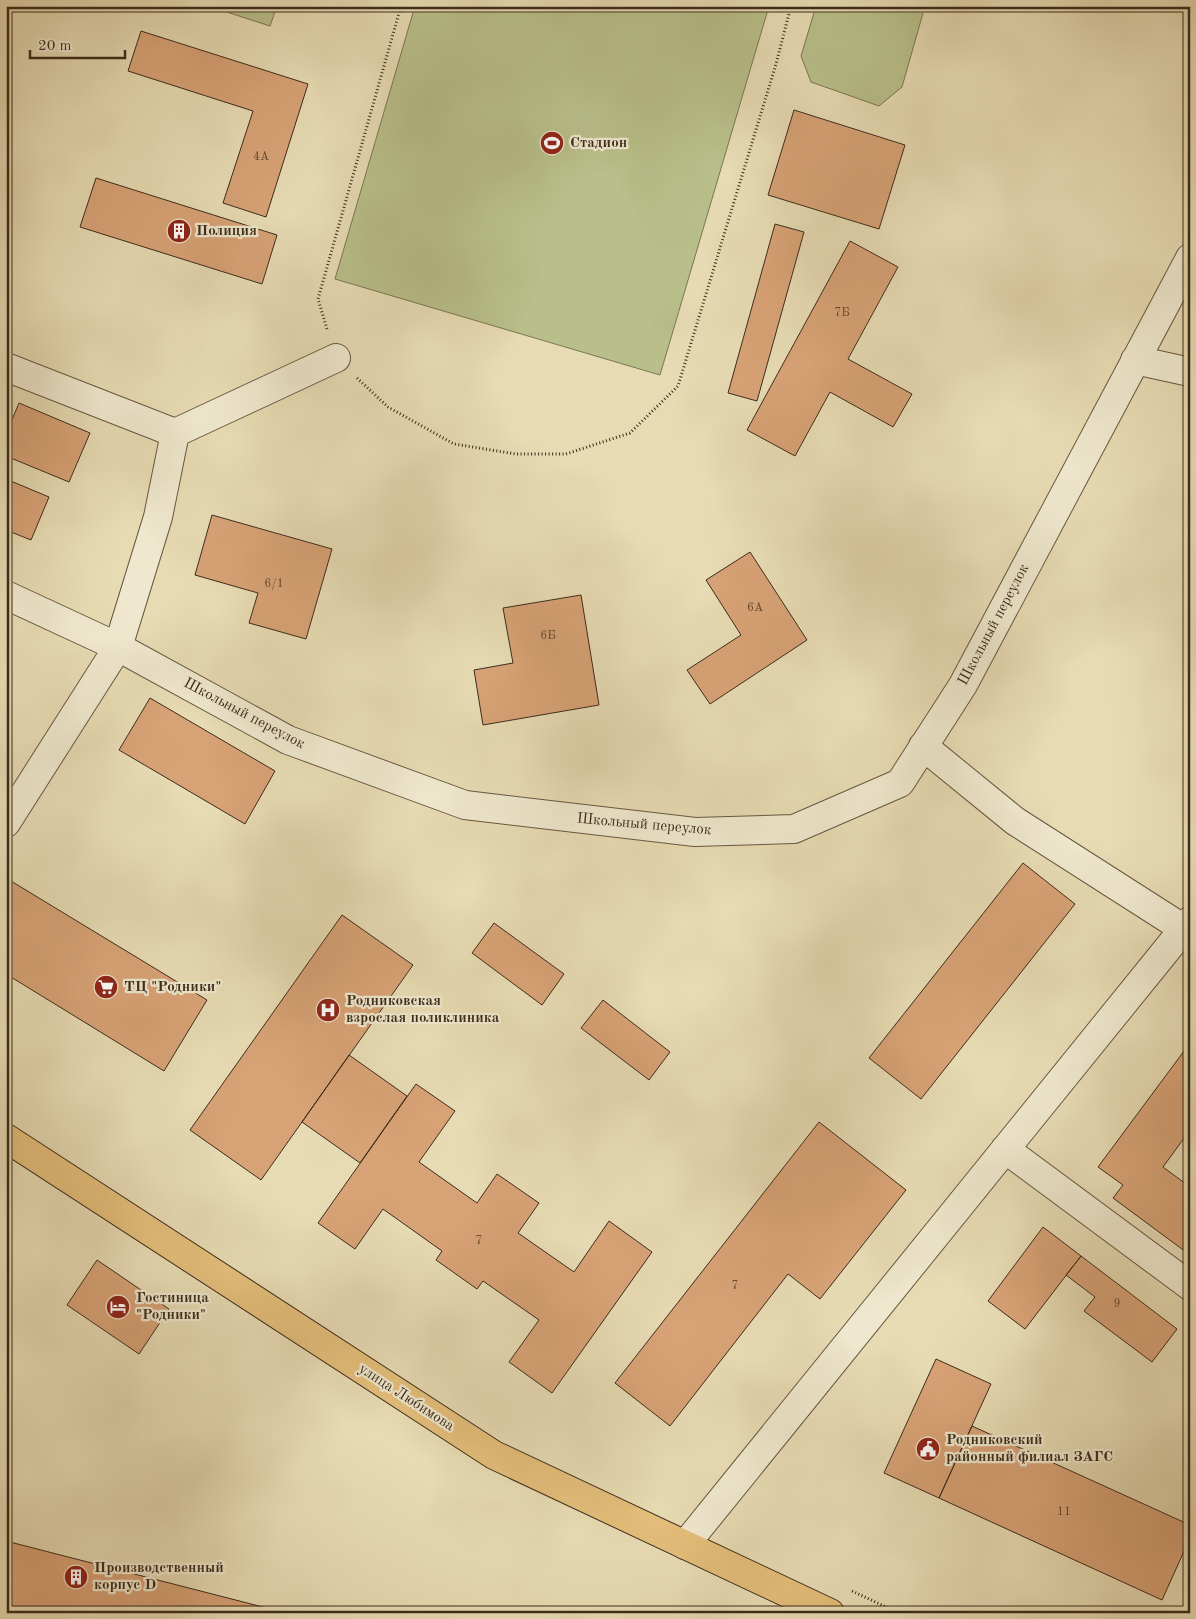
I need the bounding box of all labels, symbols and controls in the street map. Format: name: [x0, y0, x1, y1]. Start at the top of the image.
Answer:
scale bar: [30, 28, 125, 60]
text: 20 m: [38, 39, 72, 54]
sports icon: Стадион: [539, 130, 565, 156]
place label: Стадион: [570, 136, 627, 151]
house number: 4А: [253, 151, 269, 163]
building icon: Полиция: [166, 218, 192, 244]
place label: Полиция: [196, 224, 257, 239]
house number: 7Б: [834, 307, 850, 319]
street label: Школьный переулок: [956, 561, 1033, 688]
house number: 6/1: [264, 578, 284, 590]
house number: 6А: [747, 602, 763, 614]
house number: 6Б: [540, 630, 556, 642]
street label: Школьный переулок: [181, 676, 308, 753]
street label: Школьный переулок: [576, 812, 712, 838]
supermarket icon: ТЦ "Родники": [93, 974, 119, 1000]
place label: ТЦ "Родники": [124, 980, 221, 995]
place label: Родниковская взрослая поликлиника: [346, 994, 500, 1026]
hospital icon: Родниковская взрослая поликлиника: [315, 997, 341, 1023]
house number: 7: [476, 1235, 482, 1247]
house number: 7: [732, 1280, 738, 1292]
place label: Гостиница "Родники": [136, 1291, 209, 1323]
hotel icon: Гостиница "Родники": [105, 1294, 131, 1320]
house number: 9: [1114, 1298, 1120, 1310]
street label: улица Любимова: [356, 1362, 457, 1435]
place label: Родниковский районный филиал ЗАГС: [946, 1433, 1113, 1465]
public building icon: Родниковский районный филиал ЗАГС: [915, 1436, 941, 1462]
house number: 11: [1057, 1506, 1071, 1518]
place label: Производственный корпус D: [94, 1561, 224, 1593]
building icon: Производственный корпус D: [63, 1564, 89, 1590]

